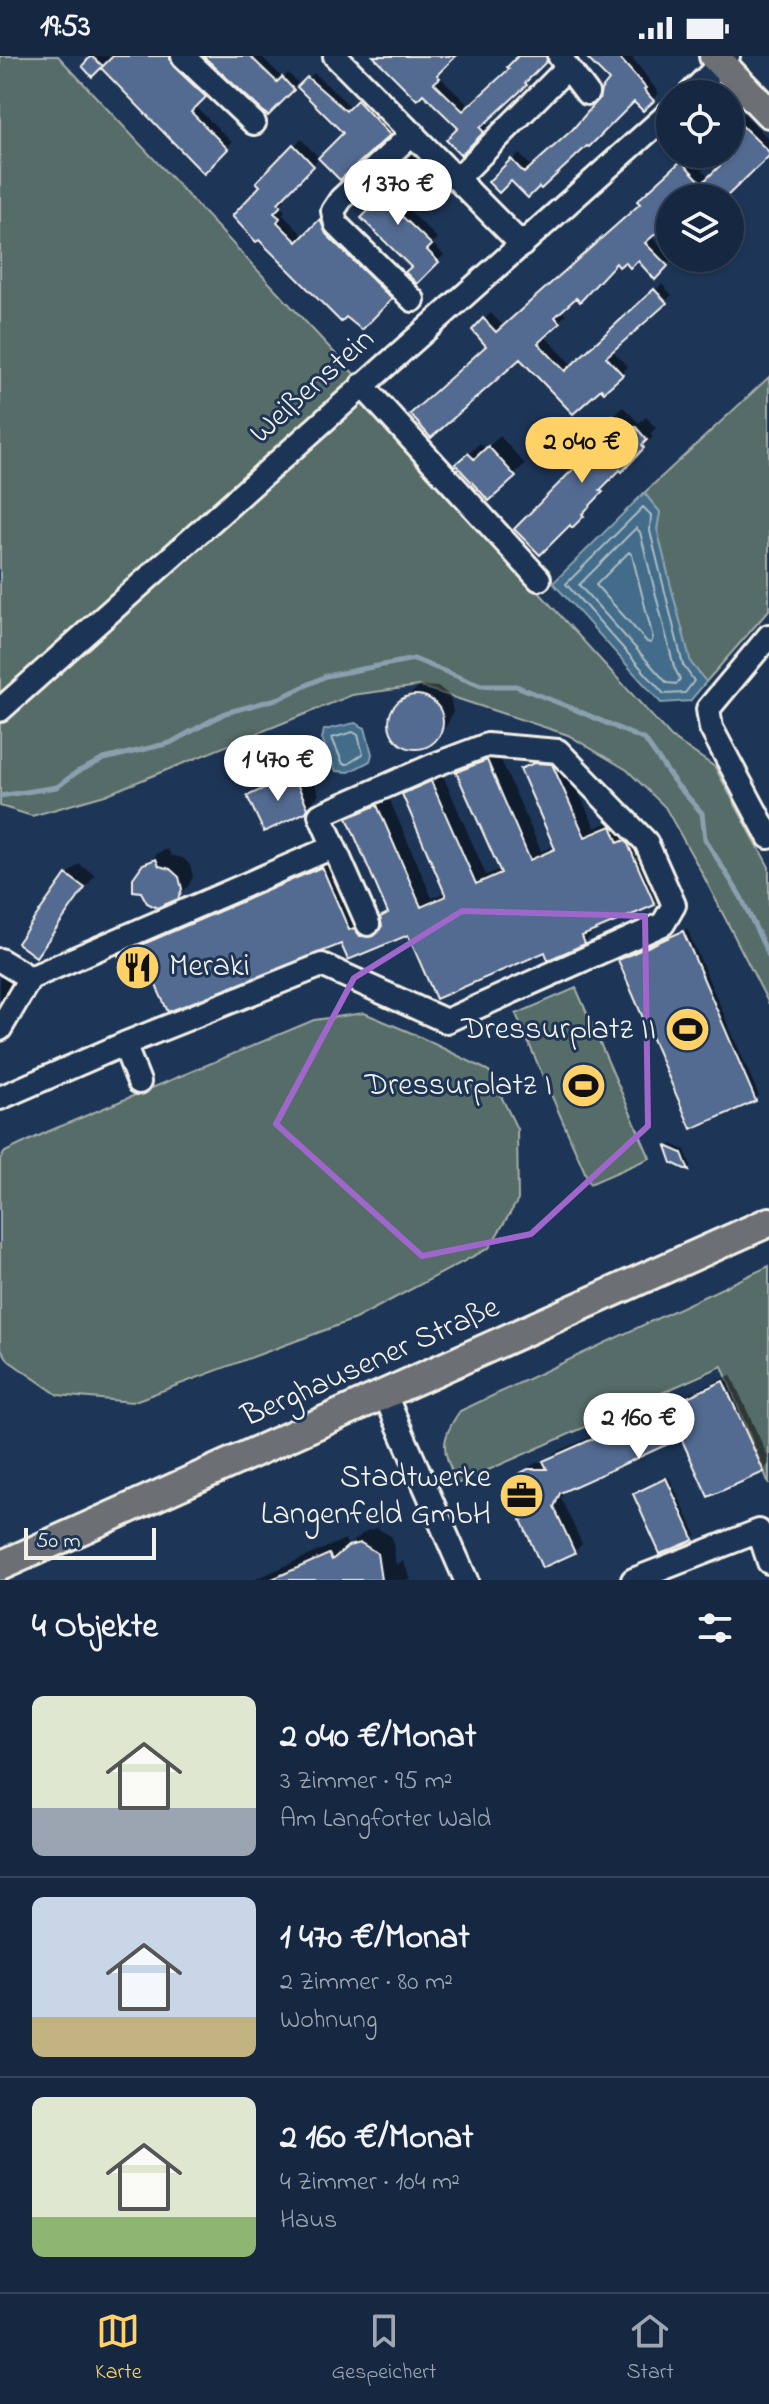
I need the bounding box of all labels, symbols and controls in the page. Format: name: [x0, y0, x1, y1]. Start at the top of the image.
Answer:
text: 19:53: [40, 6, 91, 50]
map controls: [656, 80, 744, 272]
button: locate: [656, 80, 744, 168]
pin: 1 370 €: [324, 159, 472, 227]
text: 1 370 €: [362, 166, 434, 204]
button: layers: [656, 184, 744, 272]
street label: Weißenstein: [240, 318, 386, 456]
pin: 2 040 €: [508, 417, 656, 485]
text: 2 040 €: [543, 424, 621, 462]
pin: 1 470 €: [204, 735, 352, 803]
text: 1 470 €: [242, 742, 314, 780]
restaurant icon: Meraki: [114, 943, 162, 991]
place label: Meraki: [169, 944, 250, 991]
sports icon: Dressurplatz II: [663, 1006, 711, 1054]
place label: Dressurplatz II: [460, 1007, 656, 1054]
sports icon: Dressurplatz I: [559, 1062, 607, 1110]
place label: Dressurplatz I: [364, 1063, 552, 1110]
street label: Berghausener Straße: [234, 1285, 508, 1441]
pin: 2 160 €: [565, 1393, 713, 1461]
text: 2 160 €: [602, 1400, 676, 1438]
place label: Stadtwerke Langenfeld GmbH: [261, 1455, 492, 1539]
office icon: Stadtwerke Langenfeld GmbH: [498, 1472, 546, 1520]
scale bar: [24, 1524, 156, 1560]
text: 50 m: [36, 1526, 81, 1558]
text: 4 Objekte: [32, 1603, 158, 1653]
icon: filters: [693, 1606, 737, 1650]
text: 2 040 €/Monat: [280, 1713, 476, 1763]
icon: home: [96, 1728, 192, 1824]
text: 3 Zimmer · 95 m²: [280, 1763, 452, 1801]
text: Am Langforter Wald: [280, 1801, 491, 1839]
text: 1 470 €/Monat: [280, 1914, 470, 1964]
icon: home: [96, 1929, 192, 2025]
text: 2 Zimmer · 80 m²: [280, 1964, 453, 2002]
text: Wohnung: [280, 2002, 377, 2040]
text: 2 160 €/Monat: [280, 2114, 473, 2164]
icon: home: [96, 2129, 192, 2225]
text: 4 Zimmer · 104 m²: [280, 2164, 460, 2202]
text: Haus: [280, 2202, 337, 2240]
tab: Karte: [95, 2309, 142, 2389]
tab: Gespeichert: [332, 2309, 436, 2389]
tab: Start: [626, 2309, 674, 2389]

